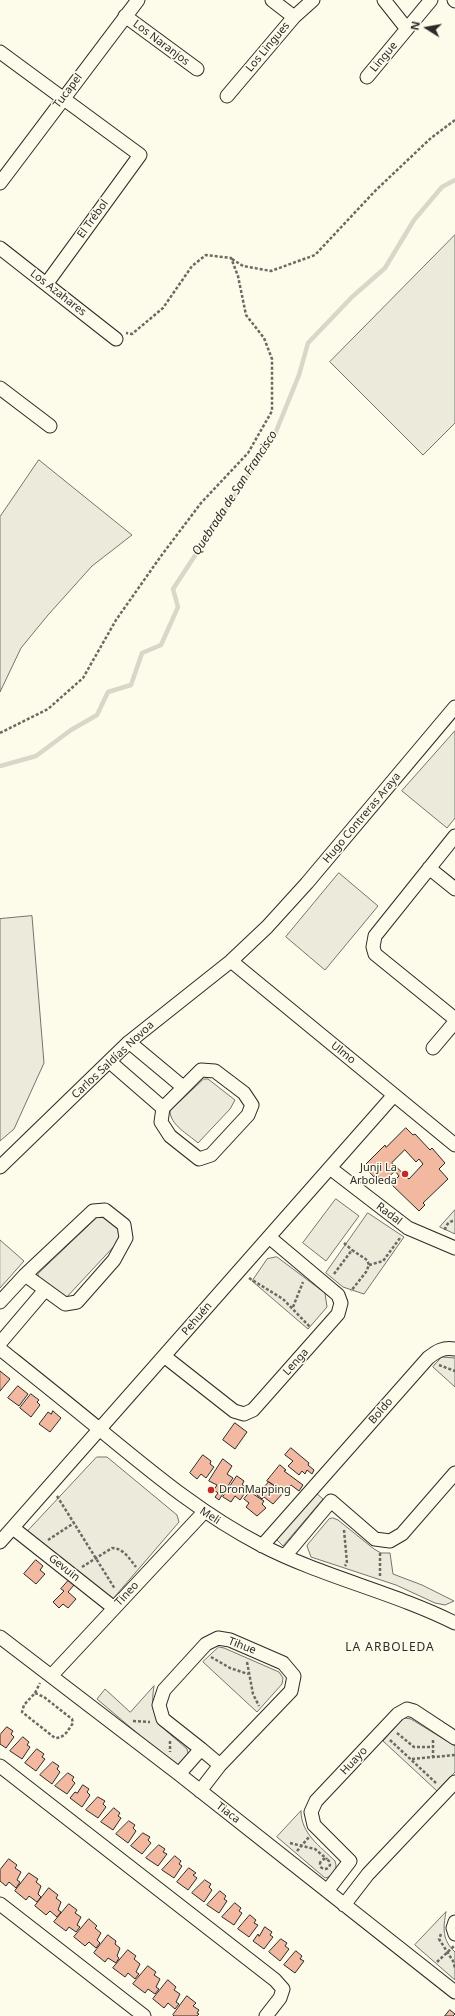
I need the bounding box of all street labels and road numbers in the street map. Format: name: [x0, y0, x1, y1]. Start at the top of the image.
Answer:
street label: Los Naranjos: [130, 18, 192, 68]
street label: Los Lingues: [243, 19, 293, 75]
street label: Lingue: [368, 39, 400, 75]
street label: Tucapel: [51, 71, 85, 111]
street label: El Trébol: [75, 197, 111, 241]
street label: Los Azahares: [27, 267, 89, 319]
street label: Hugo Contreras Araya: [320, 770, 404, 866]
street label: Carlos Saldías Novoa: [69, 1019, 157, 1101]
street label: Ulmo: [328, 1039, 358, 1067]
street label: Radal: [374, 1200, 404, 1228]
street label: Pehuén: [179, 1300, 215, 1338]
street label: Lenga: [280, 1346, 312, 1378]
street label: Boldo: [366, 1395, 396, 1427]
street label: Meli: [197, 1505, 223, 1527]
street label: Gevuin: [46, 1552, 82, 1584]
street label: Tineo: [112, 1579, 142, 1609]
street label: Tihue: [226, 1635, 258, 1657]
street label: Huayo: [338, 1744, 370, 1778]
street label: Tiaca: [213, 1800, 243, 1826]

